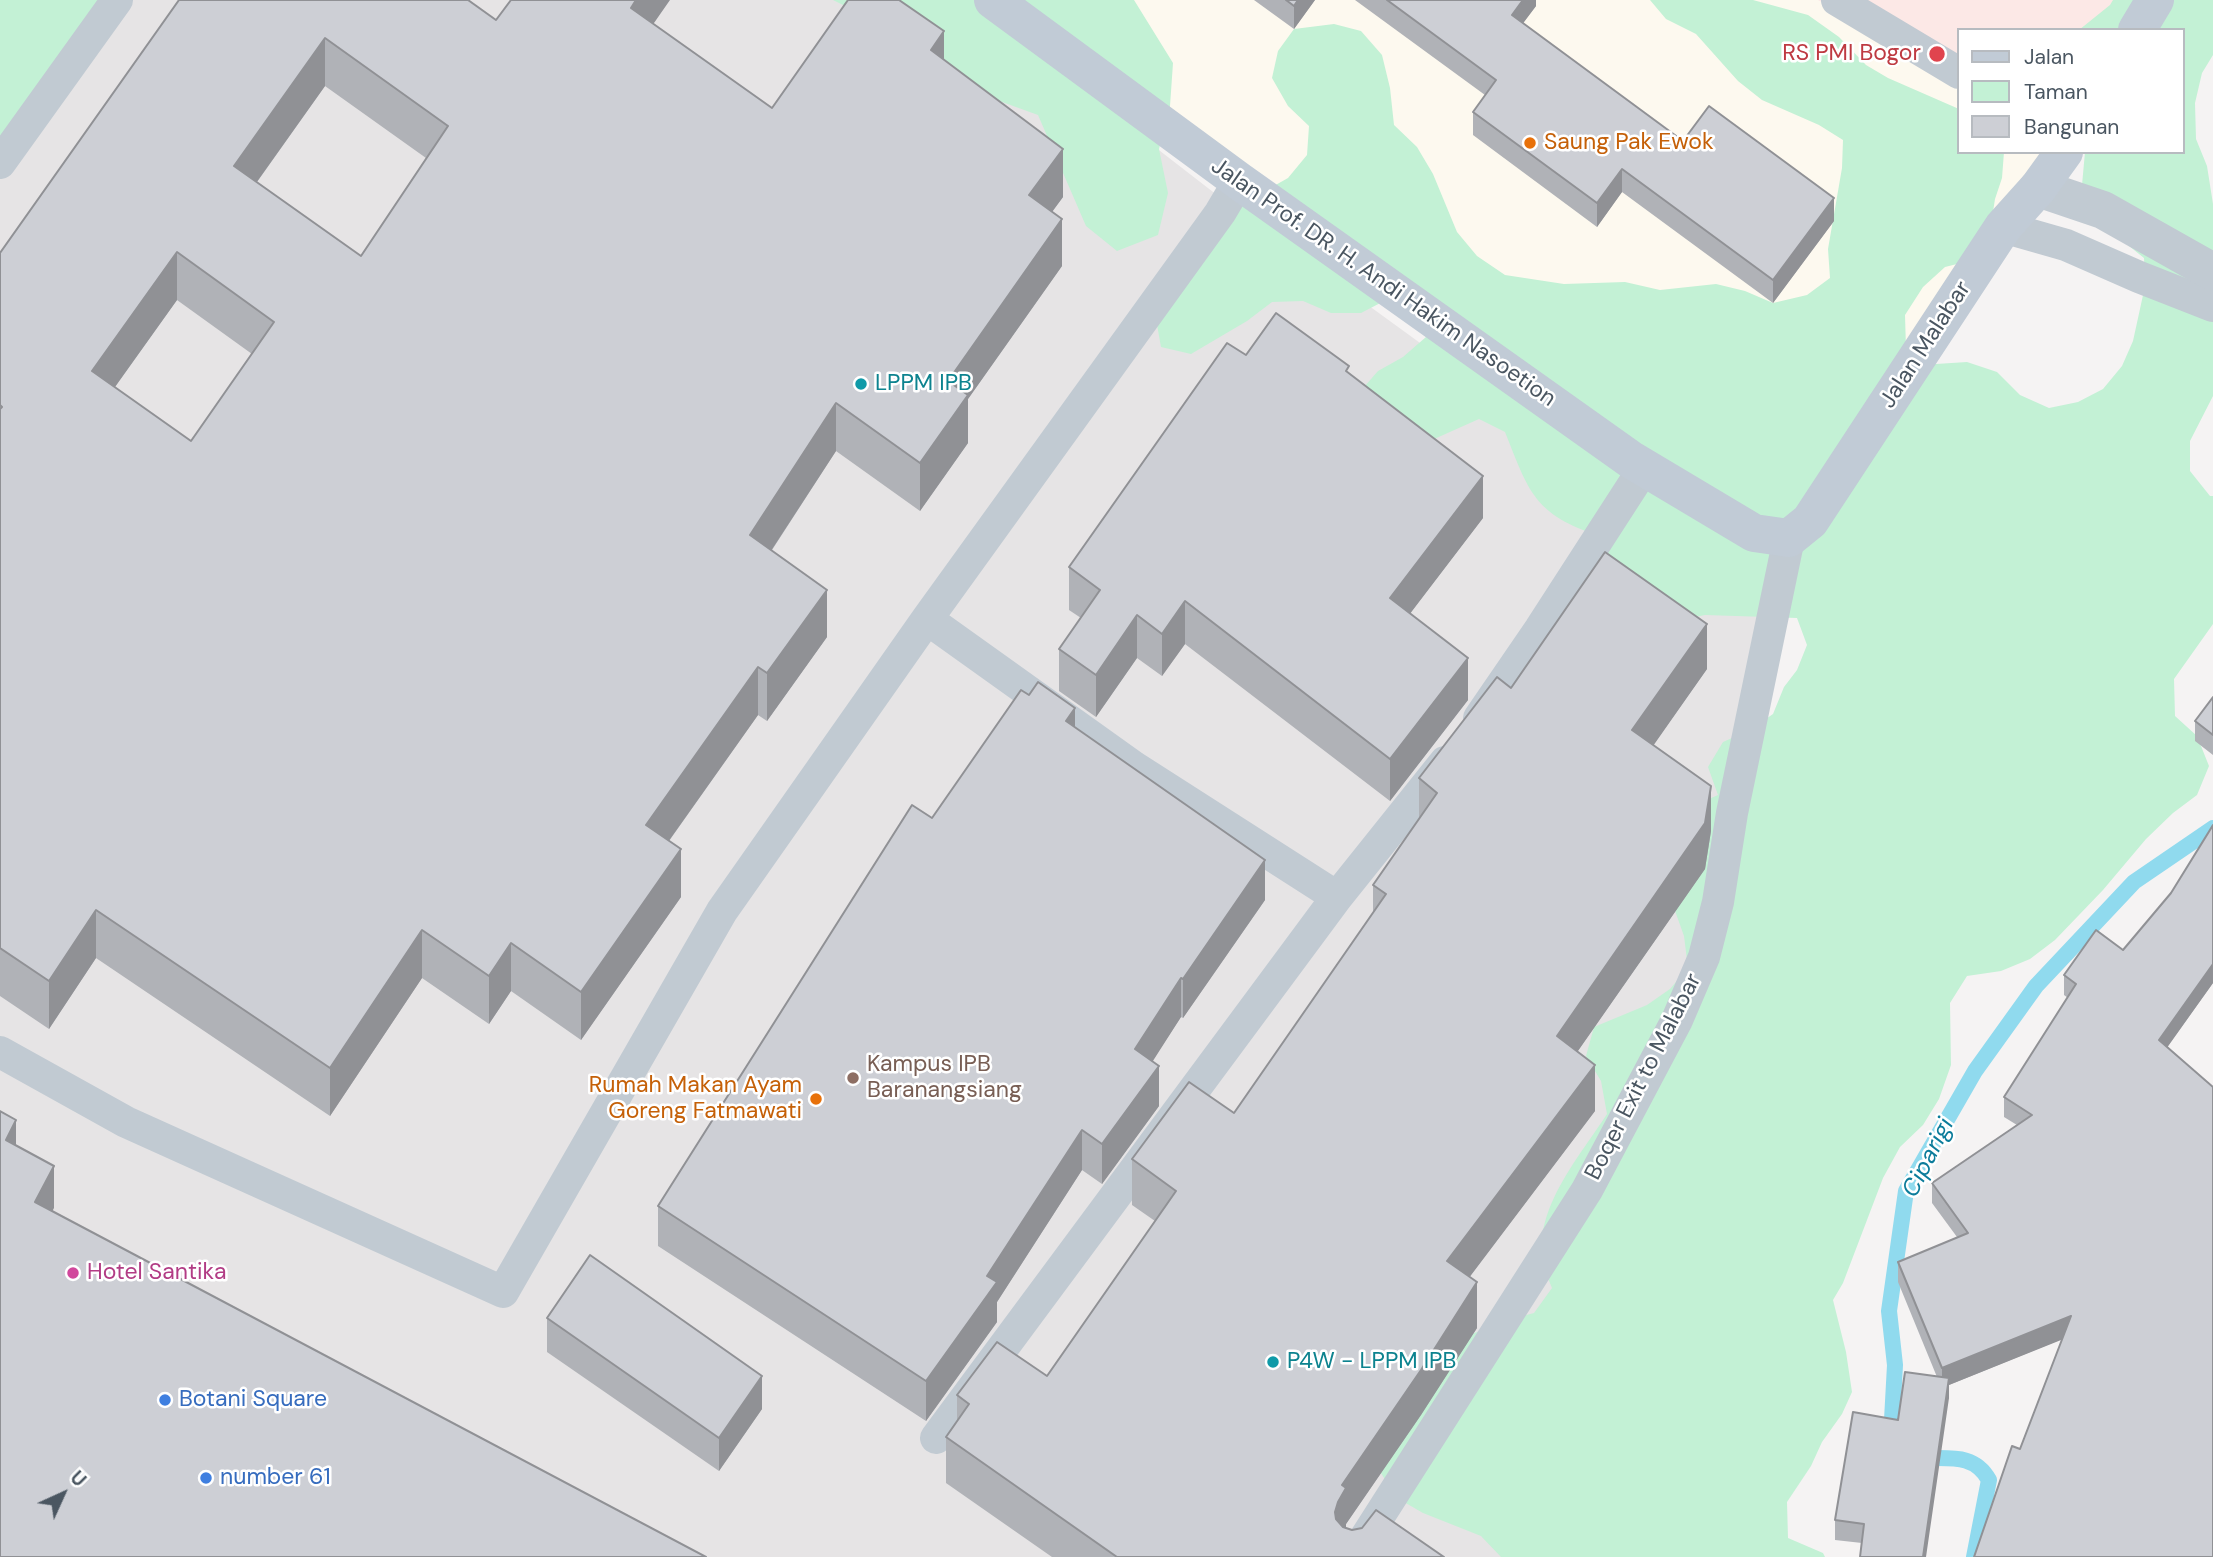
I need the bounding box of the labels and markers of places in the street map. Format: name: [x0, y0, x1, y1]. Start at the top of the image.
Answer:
place label: RS PMI Bogor: [1782, 40, 1921, 68]
marker: RS PMI Bogor: [1927, 44, 1947, 64]
place label: Saung Pak Ewok: [1544, 129, 1714, 157]
marker: Saung Pak Ewok: [1522, 135, 1538, 151]
place label: LPPM IPB: [875, 370, 972, 398]
marker: LPPM IPB: [853, 376, 869, 392]
place label: Kampus IPB Baranangsiang: [867, 1051, 1022, 1105]
marker: Kampus IPB Baranangsiang: [845, 1070, 861, 1086]
place label: Rumah Makan Ayam Goreng Fatmawati: [589, 1072, 802, 1126]
marker: Rumah Makan Ayam Goreng Fatmawati: [808, 1091, 824, 1107]
place label: Hotel Santika: [87, 1259, 226, 1287]
marker: Hotel Santika: [65, 1265, 81, 1281]
place label: P4W - LPPM IPB: [1287, 1348, 1456, 1376]
marker: P4W - LPPM IPB: [1265, 1354, 1281, 1370]
place label: Botani Square: [179, 1386, 327, 1414]
marker: Botani Square: [157, 1392, 173, 1408]
place label: number 61: [220, 1464, 331, 1492]
marker: number 61: [198, 1470, 214, 1486]

